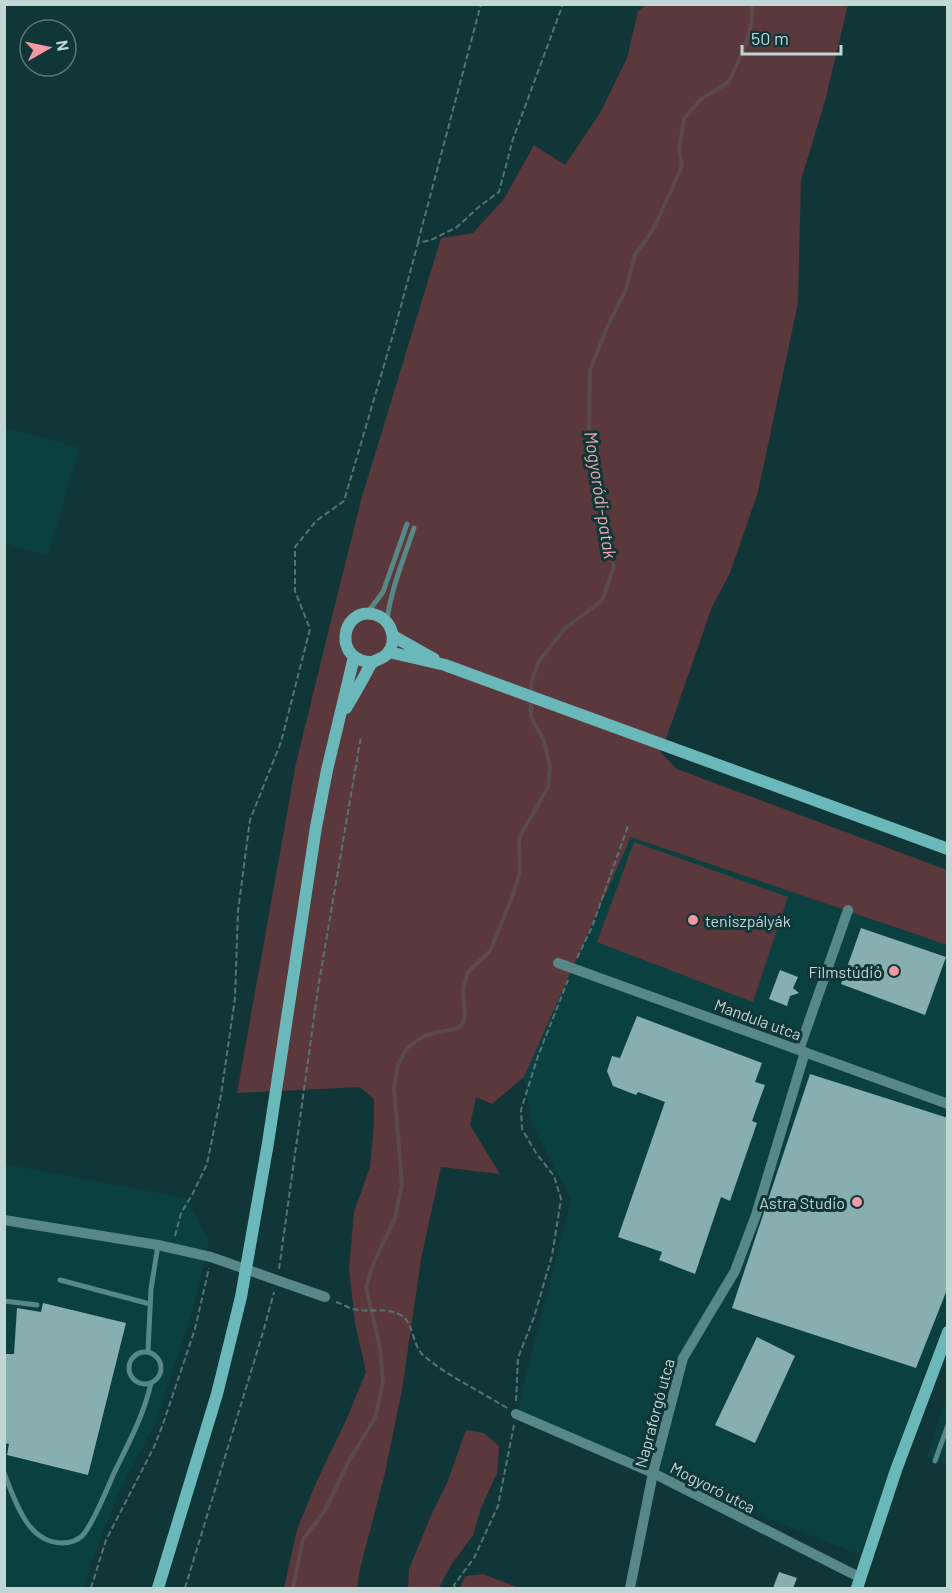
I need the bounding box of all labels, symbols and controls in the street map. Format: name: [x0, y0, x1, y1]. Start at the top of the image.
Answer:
north arrow: [18, 18, 78, 78]
scale bar: [742, 18, 841, 56]
text: 50 m: [751, 27, 789, 49]
text: N: [53, 39, 74, 52]
water label: Mogyoródi-patak: [580, 430, 622, 561]
place label: teniszpályák: [705, 911, 791, 930]
marker: teniszpályák: [686, 913, 700, 927]
place label: Filmstúdió: [808, 962, 882, 981]
marker: Filmstúdió: [887, 964, 901, 978]
street label: Mandula utca: [712, 994, 804, 1044]
place label: Astra Studio: [759, 1193, 845, 1212]
marker: Astra Studio: [850, 1195, 864, 1209]
street label: Napraforgó utca: [630, 1356, 678, 1470]
street label: Mogyoró utca: [667, 1457, 759, 1517]

